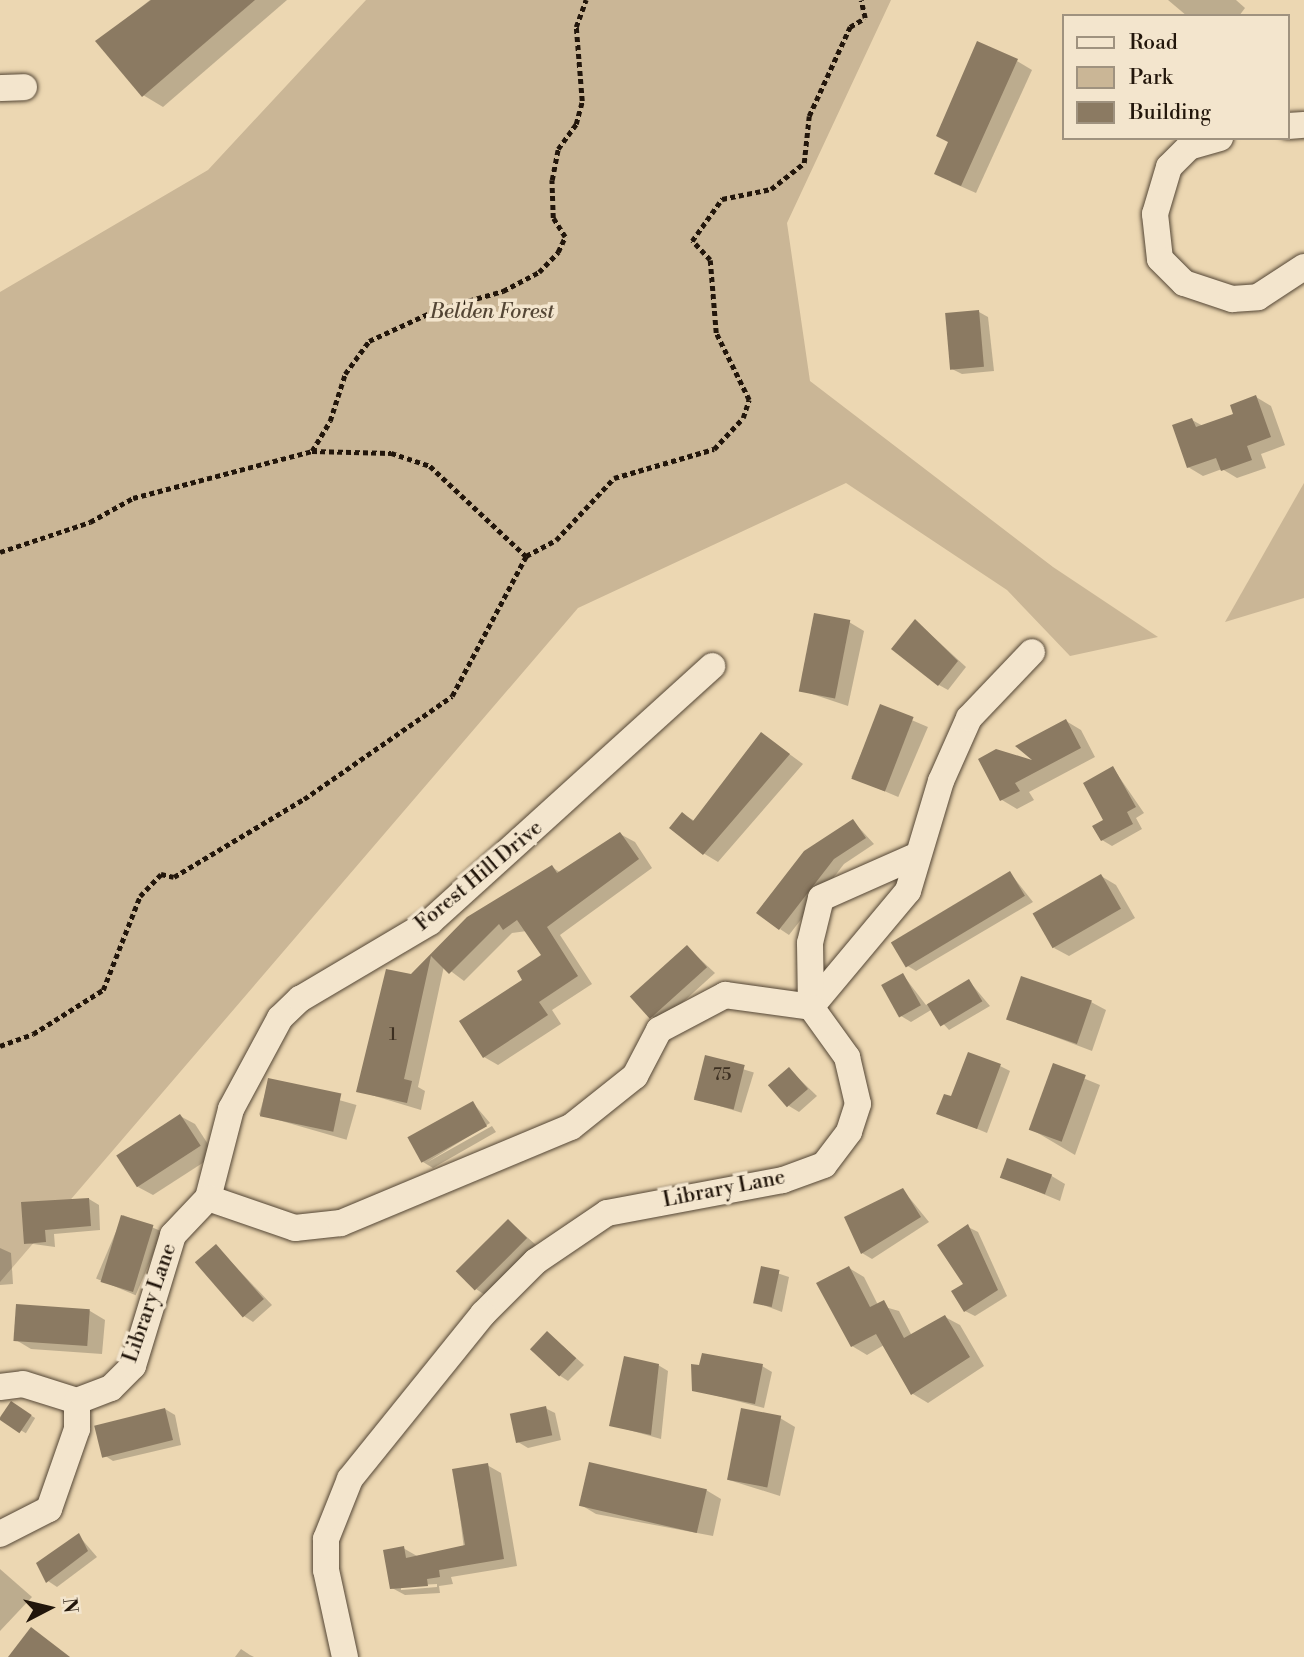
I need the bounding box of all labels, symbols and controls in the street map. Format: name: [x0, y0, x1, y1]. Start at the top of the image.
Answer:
legend: [1062, 14, 1290, 140]
text: Road: [1129, 30, 1178, 56]
text: Park: [1129, 65, 1173, 91]
text: Building: [1129, 100, 1211, 126]
park label: Belden Forest: [430, 299, 554, 325]
street label: Forest Hill Drive: [410, 815, 548, 937]
house number: 1: [389, 1024, 397, 1046]
house number: 75: [713, 1064, 731, 1086]
street label: Library Lane: [661, 1165, 787, 1213]
street label: Library Lane: [118, 1240, 182, 1366]
north arrow: [14, 1573, 84, 1643]
text: N: [57, 1597, 83, 1614]

